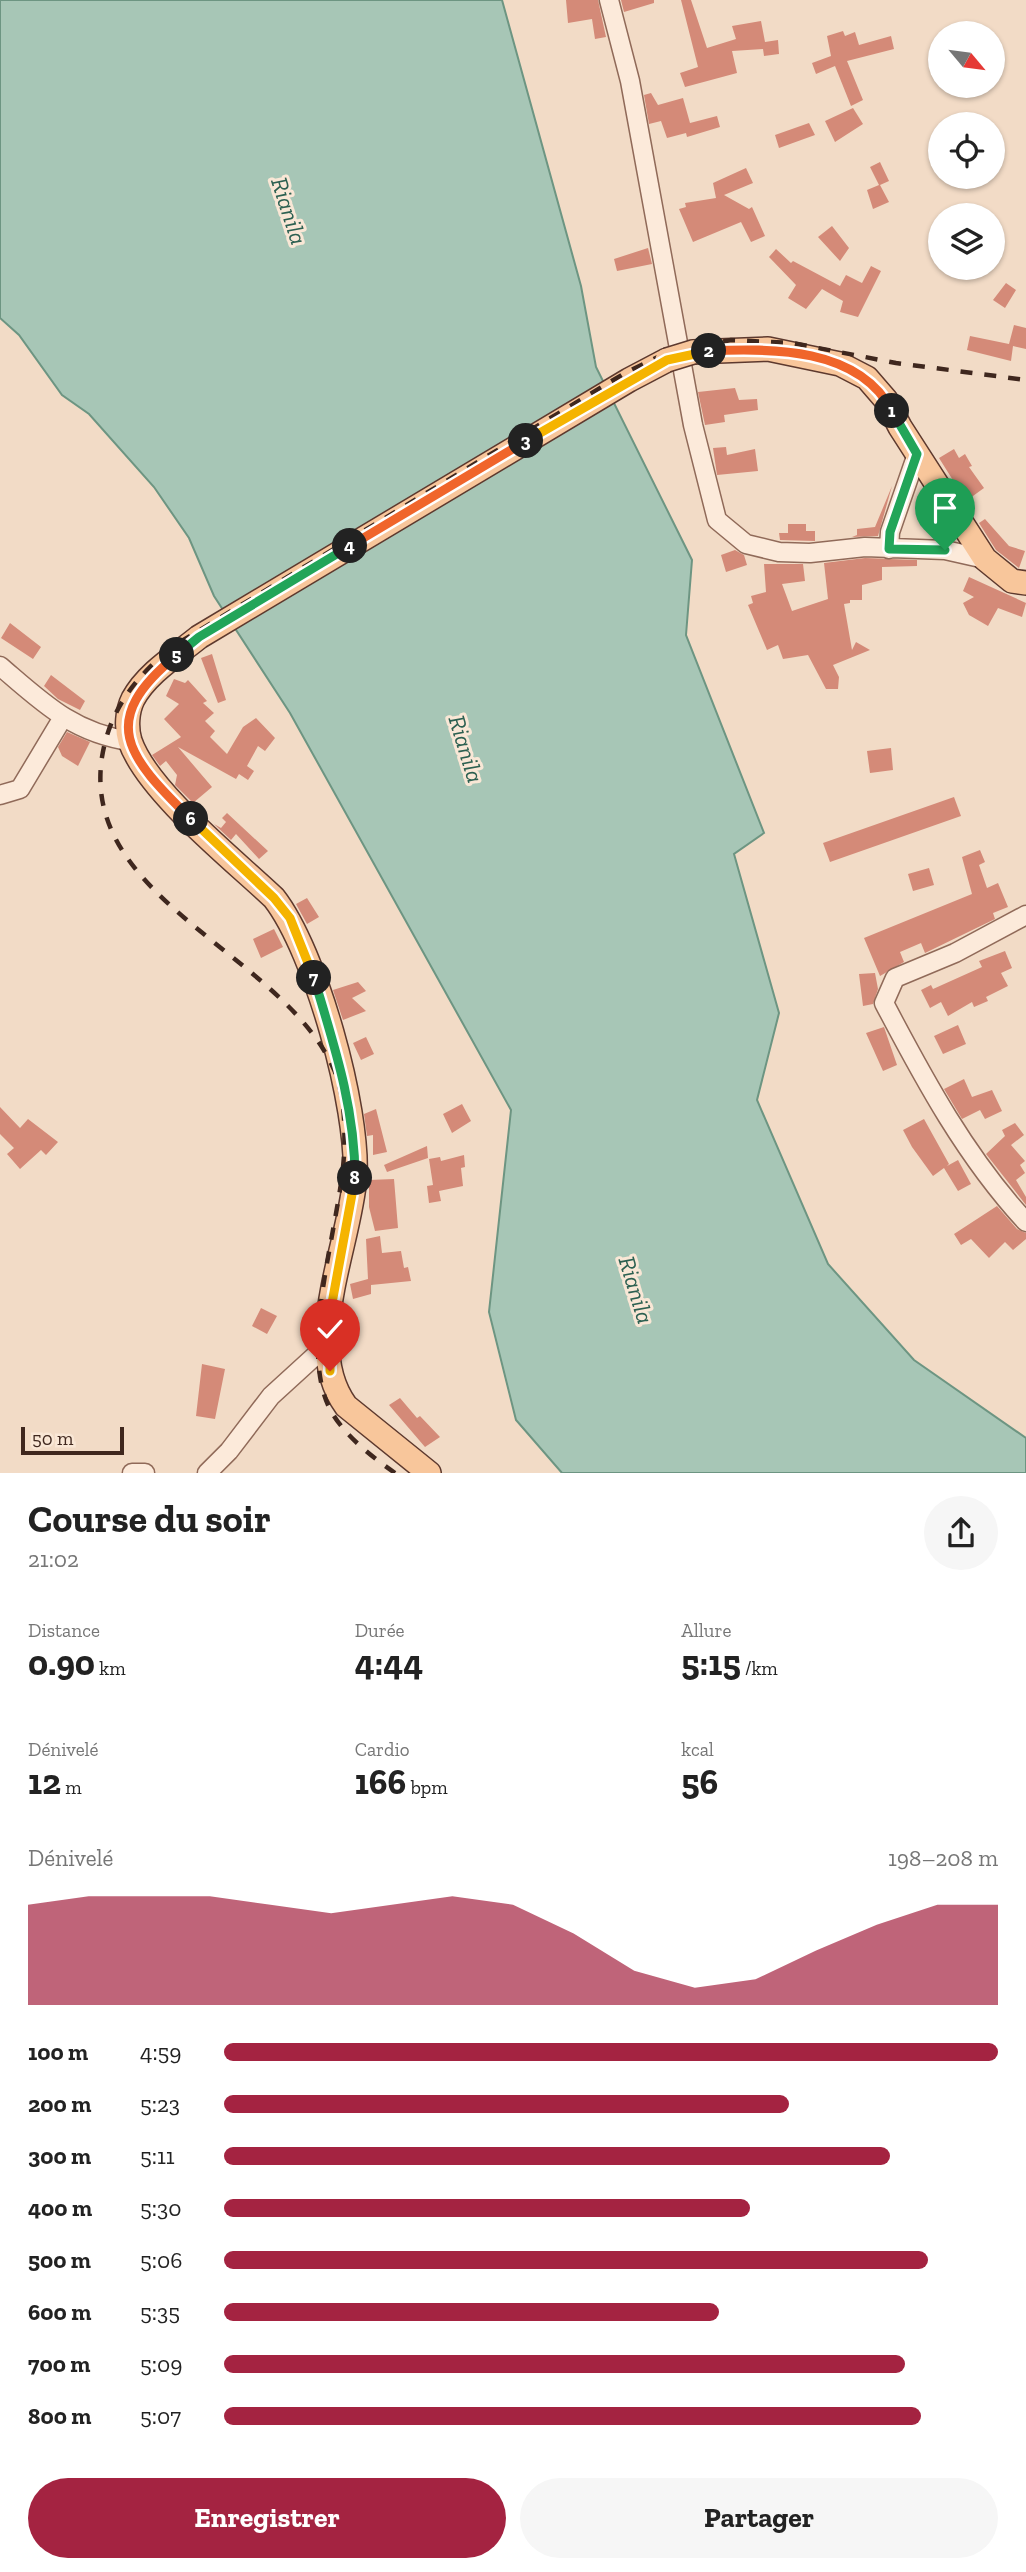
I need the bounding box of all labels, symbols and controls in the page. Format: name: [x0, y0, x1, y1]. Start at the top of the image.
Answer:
north arrow: [928, 21, 1004, 98]
map controls: [928, 21, 1005, 280]
button: locate: [928, 112, 1005, 189]
water label: Rianila: [265, 173, 314, 248]
button: layers: [928, 203, 1005, 280]
pin: 2: [692, 334, 726, 368]
text: 2: [703, 339, 714, 362]
pin: 1: [874, 394, 910, 428]
text: 1: [888, 399, 895, 422]
pin: 3: [508, 424, 544, 458]
text: 3: [520, 429, 531, 452]
pin: [915, 478, 975, 550]
icon: arrive: [926, 489, 964, 527]
pin: 4: [332, 528, 368, 564]
text: 4: [344, 534, 355, 557]
pin: 5: [160, 638, 194, 672]
text: 5: [172, 643, 181, 666]
water label: Rianila: [443, 712, 490, 786]
pin: 6: [174, 802, 208, 836]
text: 6: [185, 807, 196, 830]
pin: 7: [296, 960, 332, 996]
text: 7: [309, 966, 318, 989]
pin: 8: [338, 1160, 372, 1196]
text: 8: [349, 1166, 360, 1189]
water label: Rianila: [613, 1253, 660, 1327]
pin: [300, 1299, 360, 1371]
icon: check: [311, 1310, 349, 1348]
scale bar: [21, 1424, 124, 1456]
text: 50 m: [32, 1427, 73, 1450]
text: Course du soir: [28, 1496, 271, 1542]
button: share: [924, 1496, 998, 1570]
text: 21:02: [28, 1545, 79, 1573]
text: Distance: [28, 1619, 100, 1642]
text: Durée: [355, 1619, 405, 1642]
text: Allure: [681, 1619, 731, 1642]
text: 0.90: [28, 1642, 95, 1684]
text: 4:44: [355, 1642, 423, 1684]
text: 5:15: [681, 1642, 741, 1684]
text: km: [95, 1657, 126, 1680]
text: /km: [741, 1657, 778, 1680]
text: Dénivelé: [28, 1738, 99, 1761]
text: Cardio: [355, 1738, 410, 1761]
text: kcal: [681, 1738, 714, 1761]
text: 12: [28, 1761, 61, 1803]
text: 166: [355, 1761, 406, 1803]
text: 56: [681, 1761, 718, 1803]
text: m: [61, 1776, 82, 1799]
text: bpm: [406, 1776, 448, 1799]
text: Dénivelé: [28, 1844, 113, 1872]
text: 198–208 m: [888, 1844, 998, 1872]
text: 100 m: [28, 2038, 88, 2066]
text: 4:59: [140, 2038, 182, 2066]
text: 200 m: [28, 2090, 91, 2118]
text: 5:23: [140, 2090, 180, 2118]
text: 300 m: [28, 2142, 91, 2170]
text: 5:11: [140, 2142, 175, 2170]
text: 400 m: [28, 2194, 92, 2222]
text: 5:30: [140, 2194, 181, 2222]
text: 500 m: [28, 2246, 91, 2274]
text: 5:06: [140, 2246, 182, 2274]
text: 600 m: [28, 2298, 91, 2326]
text: 5:35: [140, 2298, 180, 2326]
text: 700 m: [28, 2350, 90, 2378]
text: 5:09: [140, 2350, 182, 2378]
text: 800 m: [28, 2402, 91, 2430]
text: 5:07: [140, 2402, 181, 2430]
button: Enregistrer: [28, 2478, 506, 2558]
button: Partager: [520, 2478, 998, 2558]

